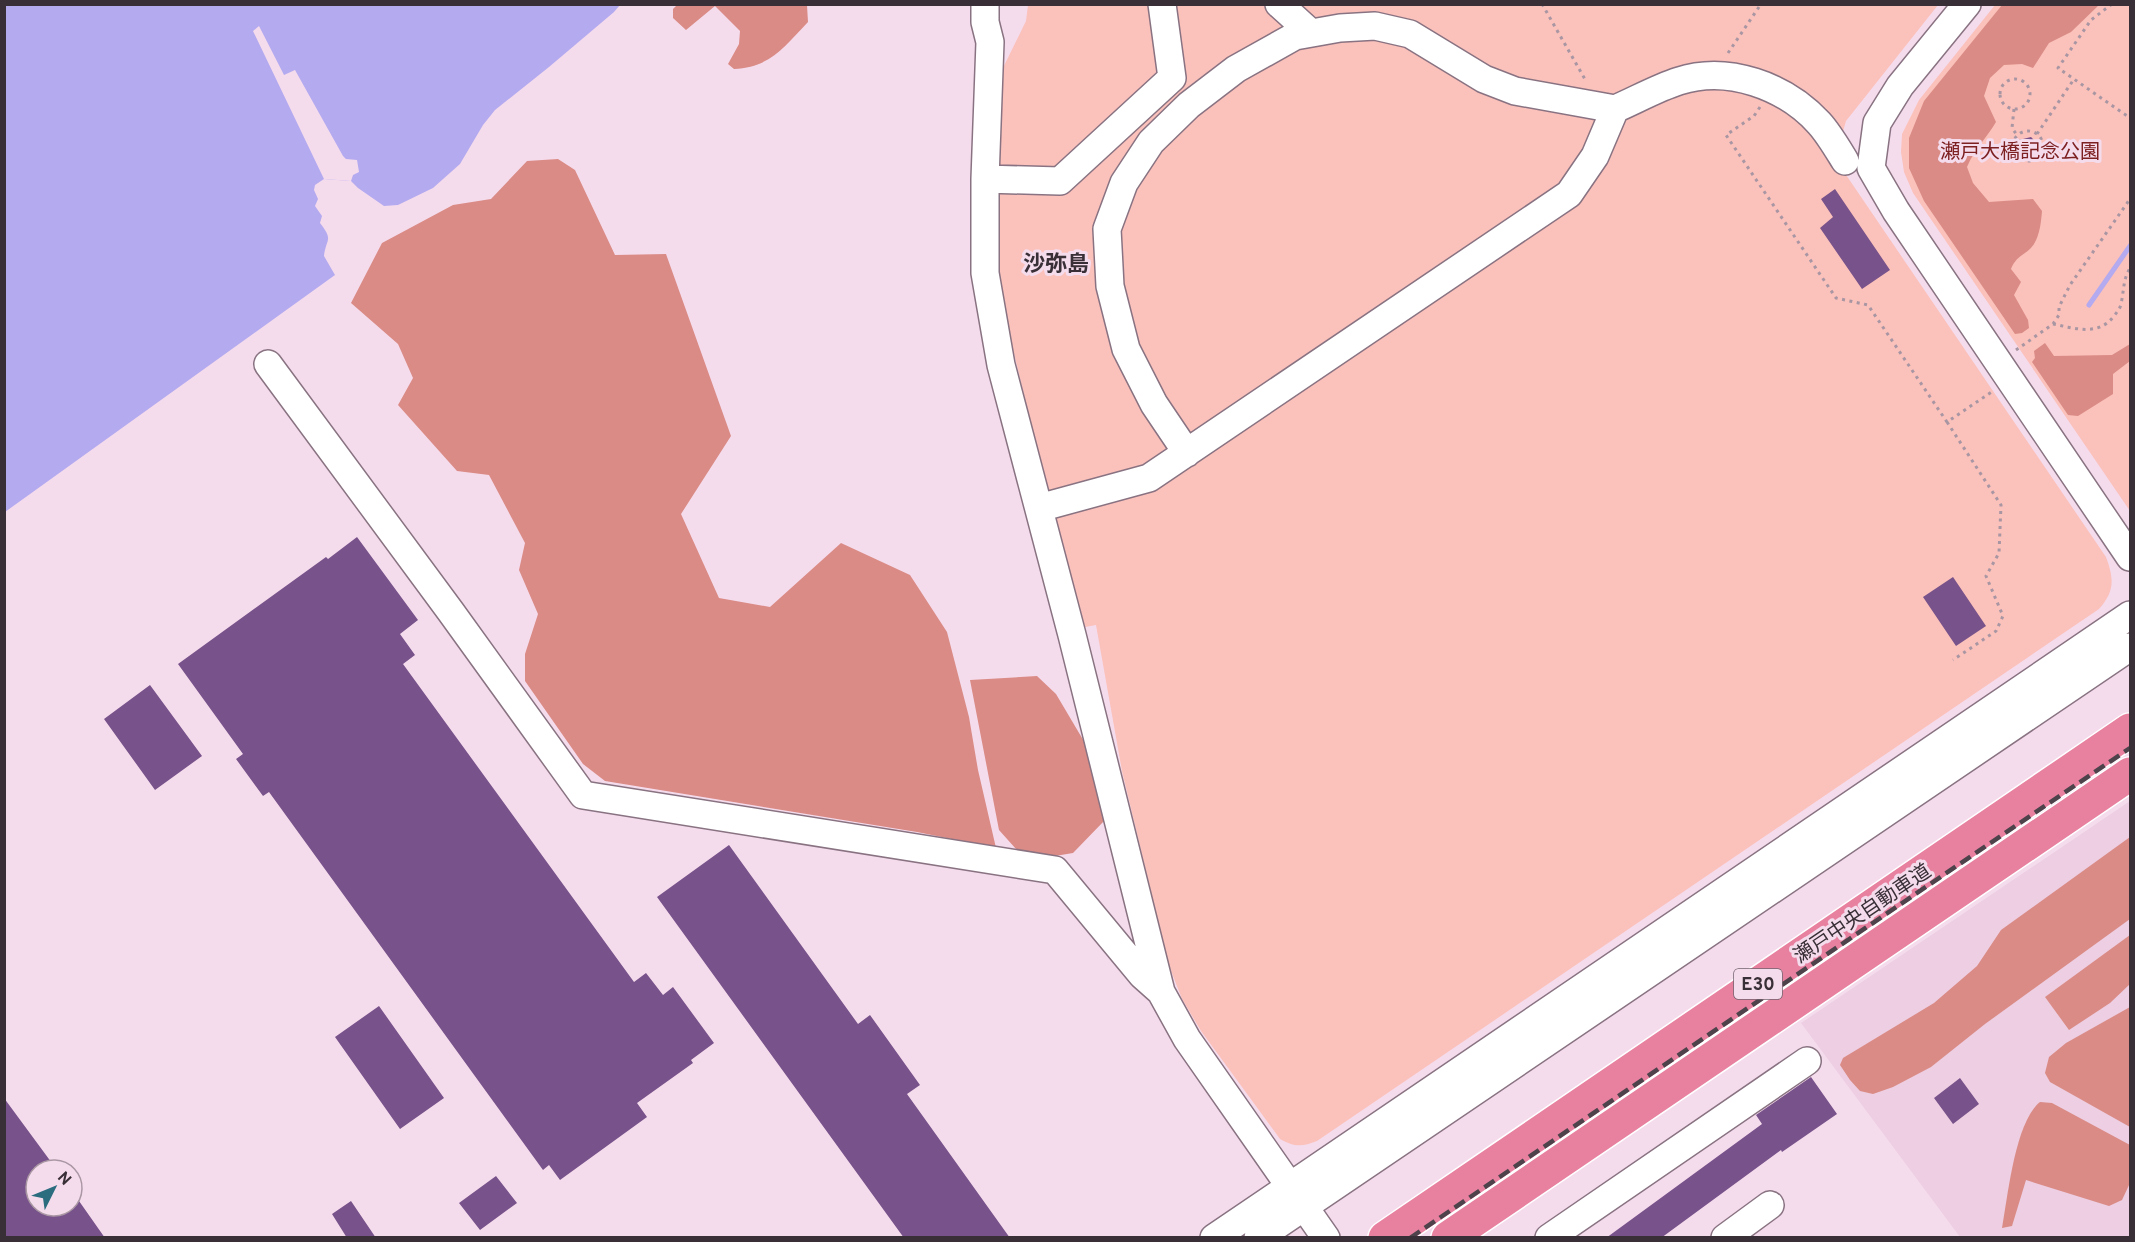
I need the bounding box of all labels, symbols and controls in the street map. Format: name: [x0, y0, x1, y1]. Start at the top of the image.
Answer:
park label: 瀬戸大橋記念公園: [1940, 140, 2100, 166]
district label: 沙弥島: [1023, 252, 1089, 279]
street label: 瀬戸中央自動車道: [1790, 859, 1937, 970]
road number: E30: [1734, 969, 1782, 999]
north arrow: [24, 1158, 84, 1218]
text: N: [52, 1168, 75, 1190]

